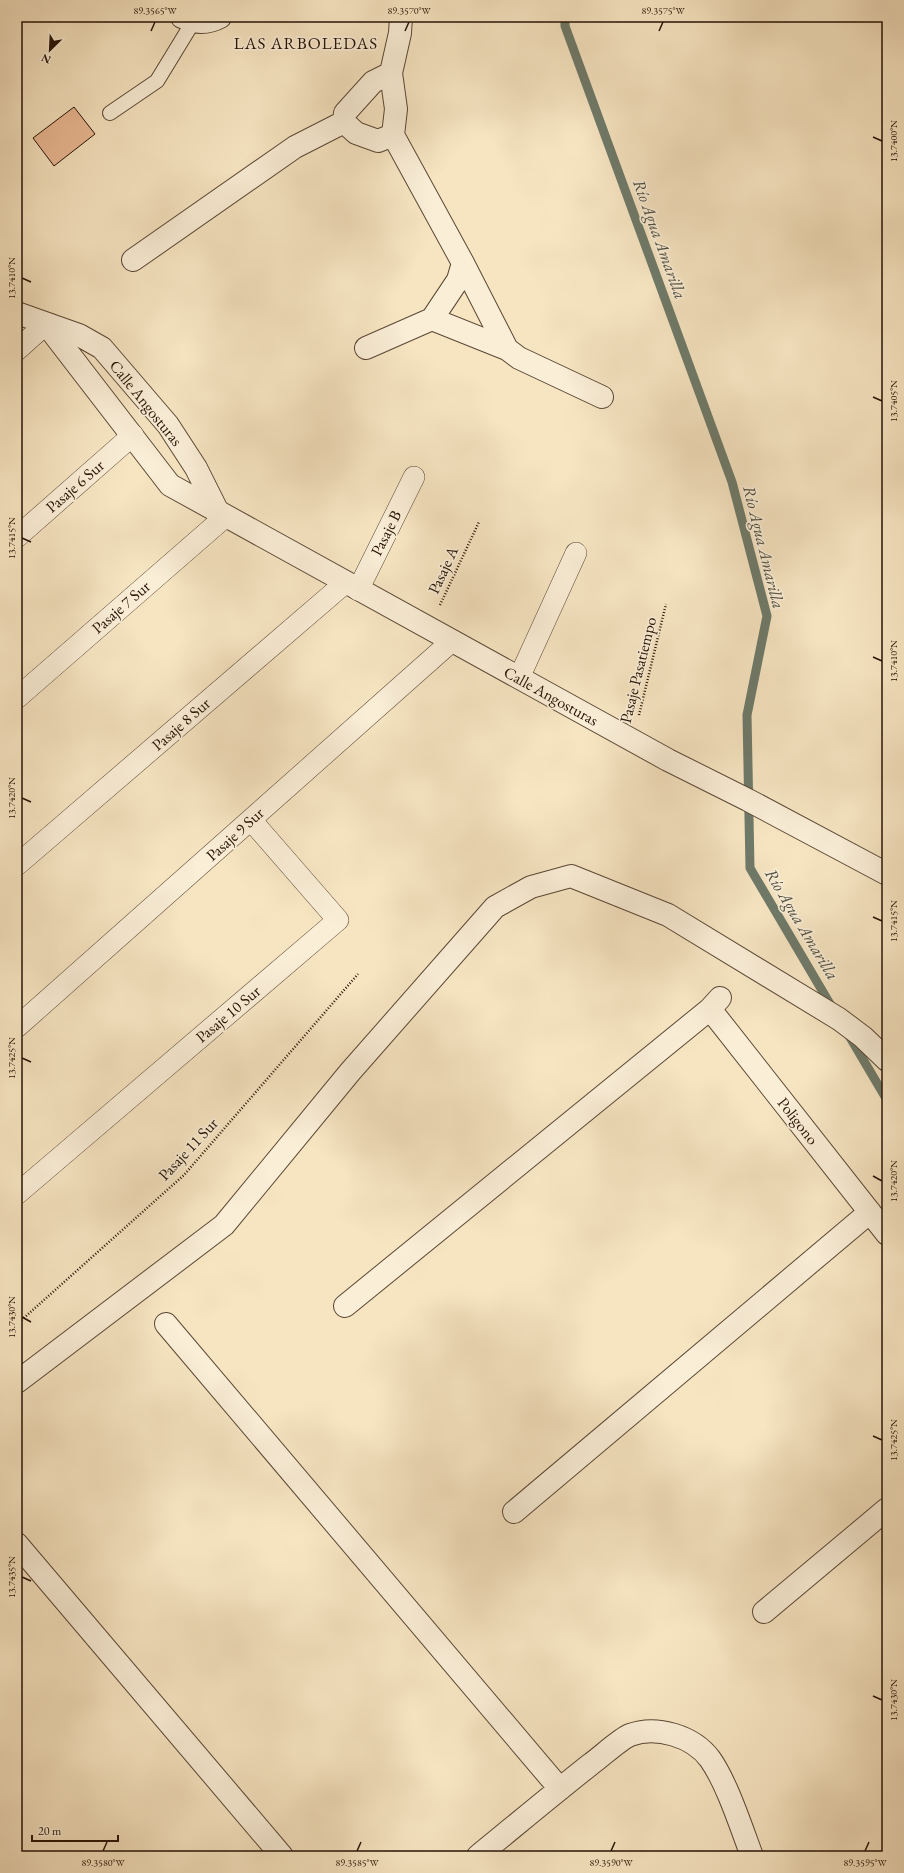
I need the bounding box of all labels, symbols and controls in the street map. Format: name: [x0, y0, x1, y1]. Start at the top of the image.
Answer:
text: 89.3565°W: [133, 4, 177, 17]
text: 89.3570°W: [387, 4, 431, 17]
text: 89.3575°W: [641, 4, 685, 17]
north arrow: [30, 30, 70, 70]
district label: LAS ARBOLEDAS: [234, 32, 378, 54]
text: N: [39, 51, 53, 67]
text: 13.7400°N: [887, 120, 900, 162]
water label: Río Agua Amarilla: [628, 176, 692, 302]
text: 13.7410°N: [5, 257, 18, 299]
street label: Calle Angosturas: [105, 356, 187, 450]
text: 13.7405°N: [887, 380, 900, 422]
street label: Pasaje 6 Sur: [41, 454, 109, 517]
water label: Río Agua Amarilla: [738, 483, 790, 611]
street label: Pasaje B: [366, 507, 406, 559]
text: 13.7415°N: [5, 517, 18, 559]
street label: Pasaje A: [423, 542, 463, 597]
street label: Pasaje 7 Sur: [87, 575, 155, 638]
street label: Pasaje Pasatiempo: [615, 615, 661, 725]
text: 13.7410°N: [887, 640, 900, 682]
street label: Calle Angosturas: [500, 661, 602, 731]
street label: Pasaje 8 Sur: [147, 692, 215, 755]
text: 13.7420°N: [5, 777, 18, 819]
street label: Pasaje 9 Sur: [202, 802, 269, 866]
water label: Río Agua Amarilla: [760, 864, 844, 984]
text: 13.7415°N: [887, 900, 900, 942]
street label: Pasaje 10 Sur: [191, 980, 265, 1047]
text: 13.7425°N: [5, 1037, 18, 1079]
street label: Poligono: [773, 1093, 823, 1149]
street label: Pasaje 11 Sur: [154, 1113, 223, 1185]
text: 13.7420°N: [887, 1160, 900, 1202]
text: 13.7430°N: [5, 1296, 18, 1338]
text: 13.7425°N: [887, 1419, 900, 1461]
text: 13.7435°N: [5, 1556, 18, 1598]
text: 13.7430°N: [887, 1679, 900, 1721]
scale bar: [32, 1817, 118, 1843]
text: 20 m: [38, 1823, 62, 1839]
text: 89.3580°W: [81, 1856, 125, 1869]
text: 89.3585°W: [335, 1856, 379, 1869]
text: 89.3590°W: [589, 1856, 633, 1869]
text: 89.3595°W: [843, 1856, 887, 1869]

